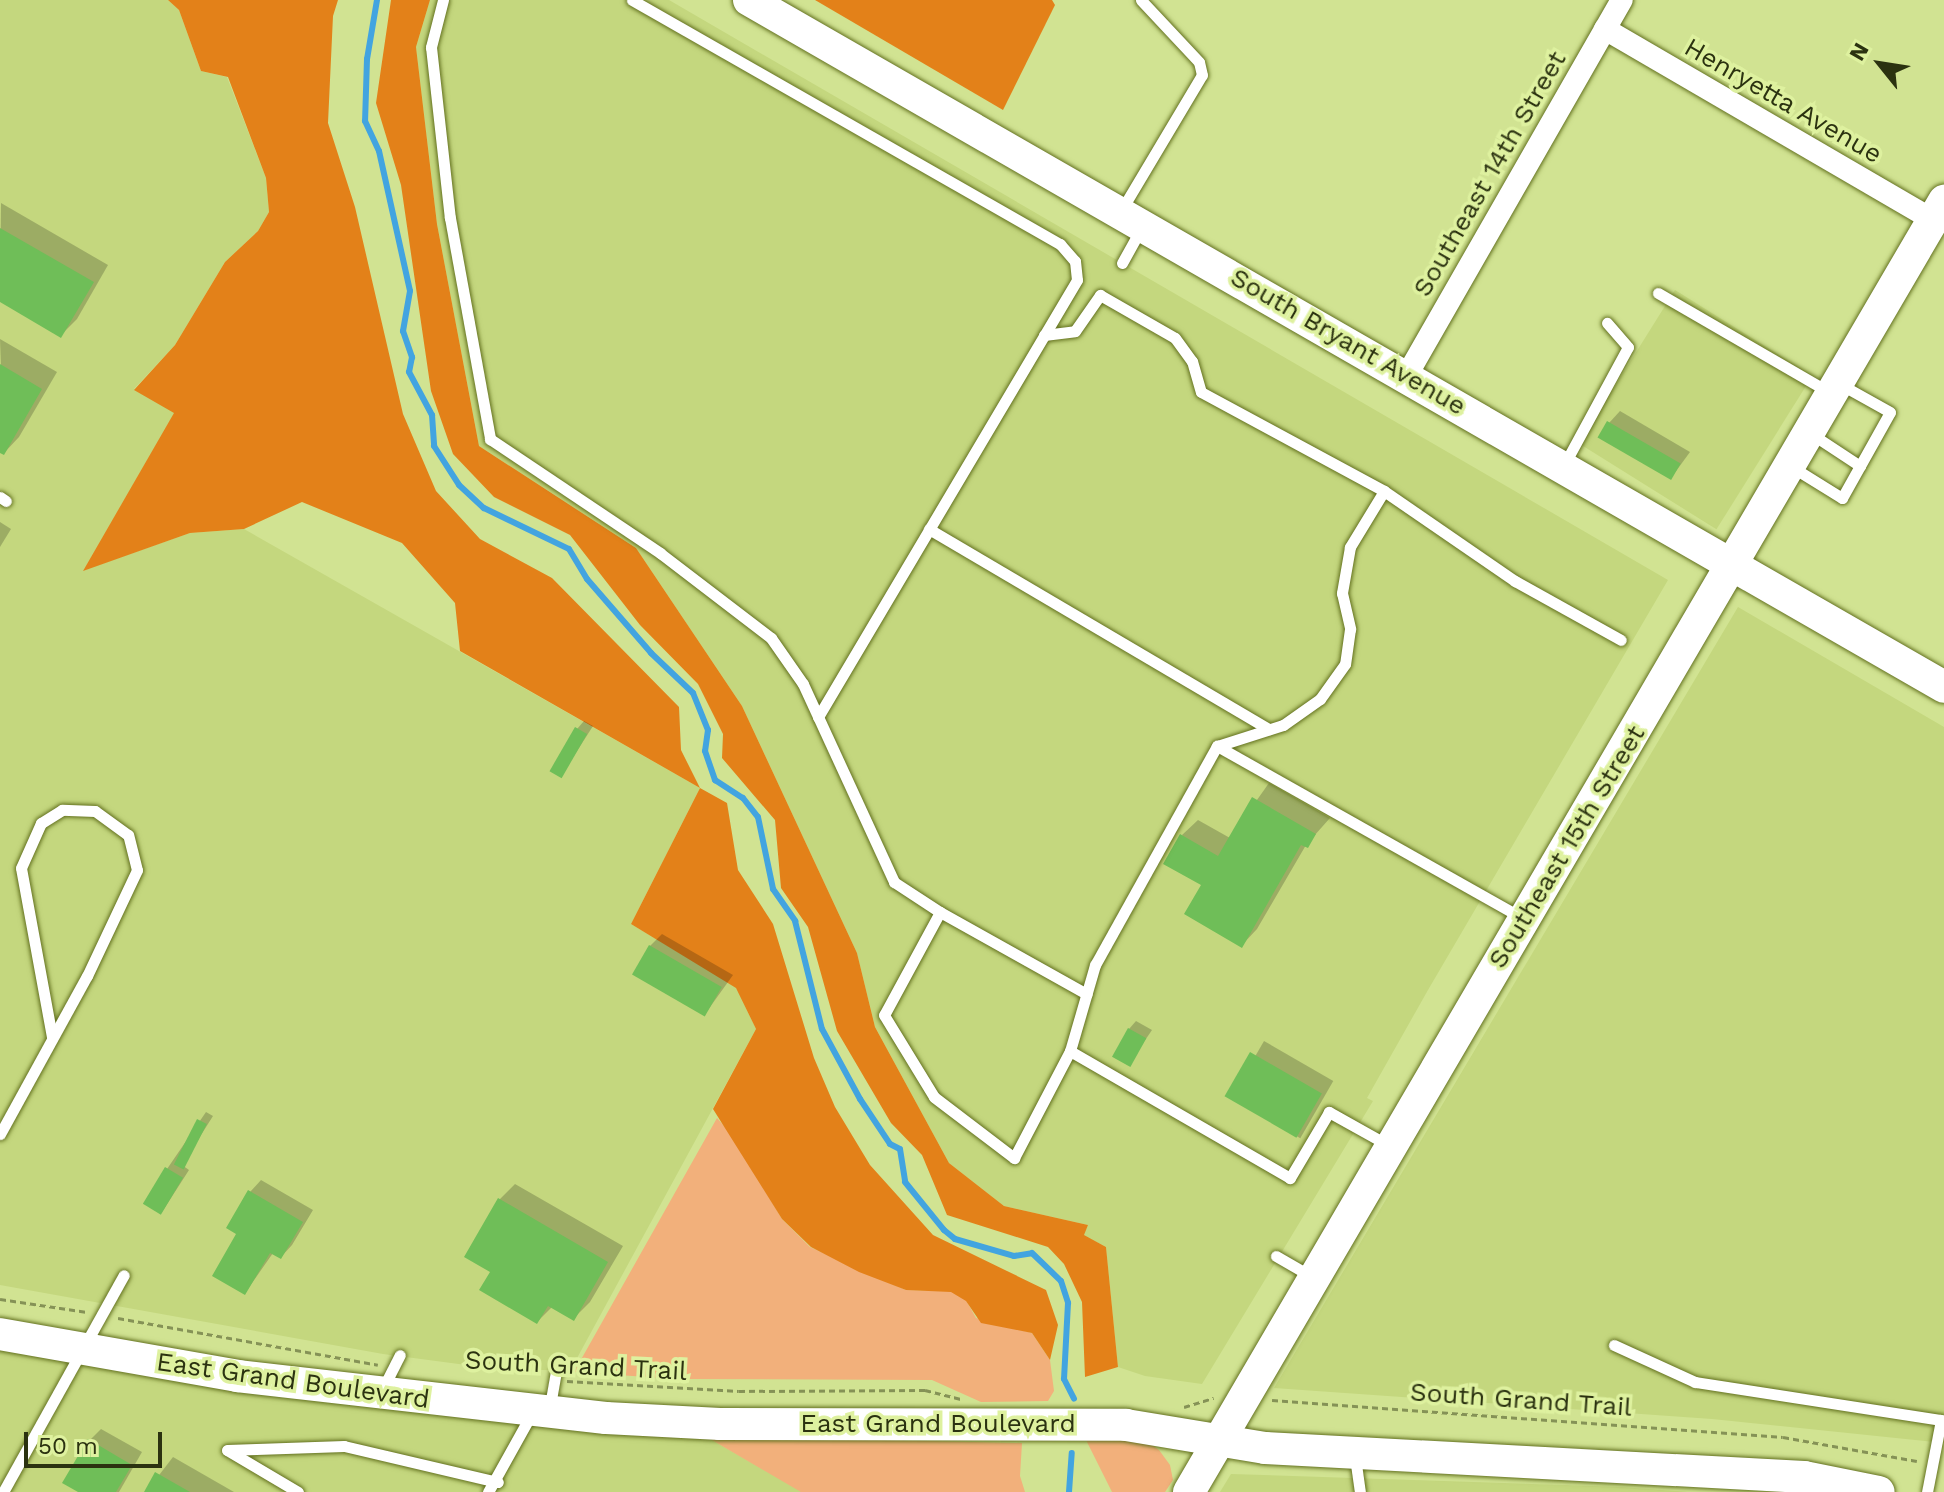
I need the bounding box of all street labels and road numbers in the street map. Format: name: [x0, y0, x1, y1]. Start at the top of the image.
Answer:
street label: Henryetta Avenue: [1678, 31, 1888, 171]
street label: Southeast 14th Street: [1407, 46, 1573, 302]
street label: South Bryant Avenue: [1225, 262, 1471, 422]
street label: Southeast 15th Street: [1482, 720, 1652, 974]
street label: South Grand Trail: [464, 1345, 688, 1387]
street label: East Grand Boulevard: [154, 1346, 432, 1416]
street label: South Grand Trail: [1409, 1377, 1633, 1423]
street label: East Grand Boulevard: [800, 1408, 1076, 1440]

